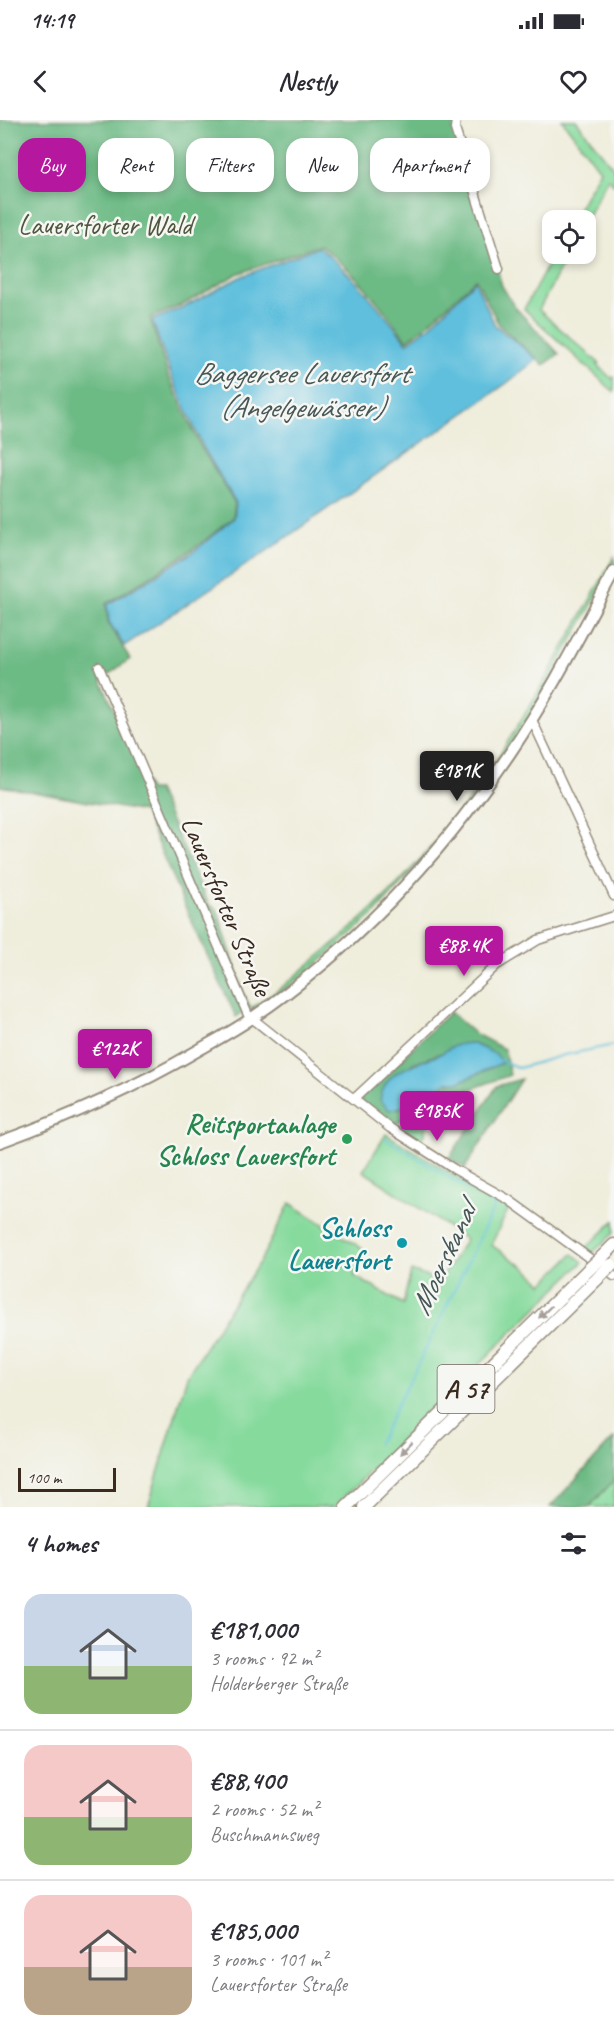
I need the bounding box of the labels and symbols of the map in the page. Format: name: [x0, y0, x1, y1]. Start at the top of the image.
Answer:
park label: Lauersforter Wald: [18, 207, 196, 242]
water label: Baggersee Lauersfort (Angelgewässer): [194, 354, 414, 426]
pin: €181K: [415, 751, 499, 802]
street label: Lauersforter Straße: [173, 811, 281, 1003]
pin: €88.4K: [415, 926, 513, 977]
pin: €122K: [73, 1029, 157, 1080]
pin: €185K: [395, 1091, 479, 1142]
place label: Reitsportanlage Schloss Lauersfort: [156, 1106, 338, 1173]
marker: Reitsportanlage Schloss Lauersfort: [340, 1132, 354, 1146]
water label: Moerskanal: [401, 1189, 489, 1320]
place label: Schloss Lauersfort: [288, 1210, 394, 1277]
marker: Schloss Lauersfort: [395, 1236, 409, 1250]
one-way arrow: [538, 1305, 553, 1319]
road number: A 57: [438, 1365, 494, 1413]
one-way arrow: [398, 1441, 413, 1455]
scale bar: [18, 1465, 116, 1492]

